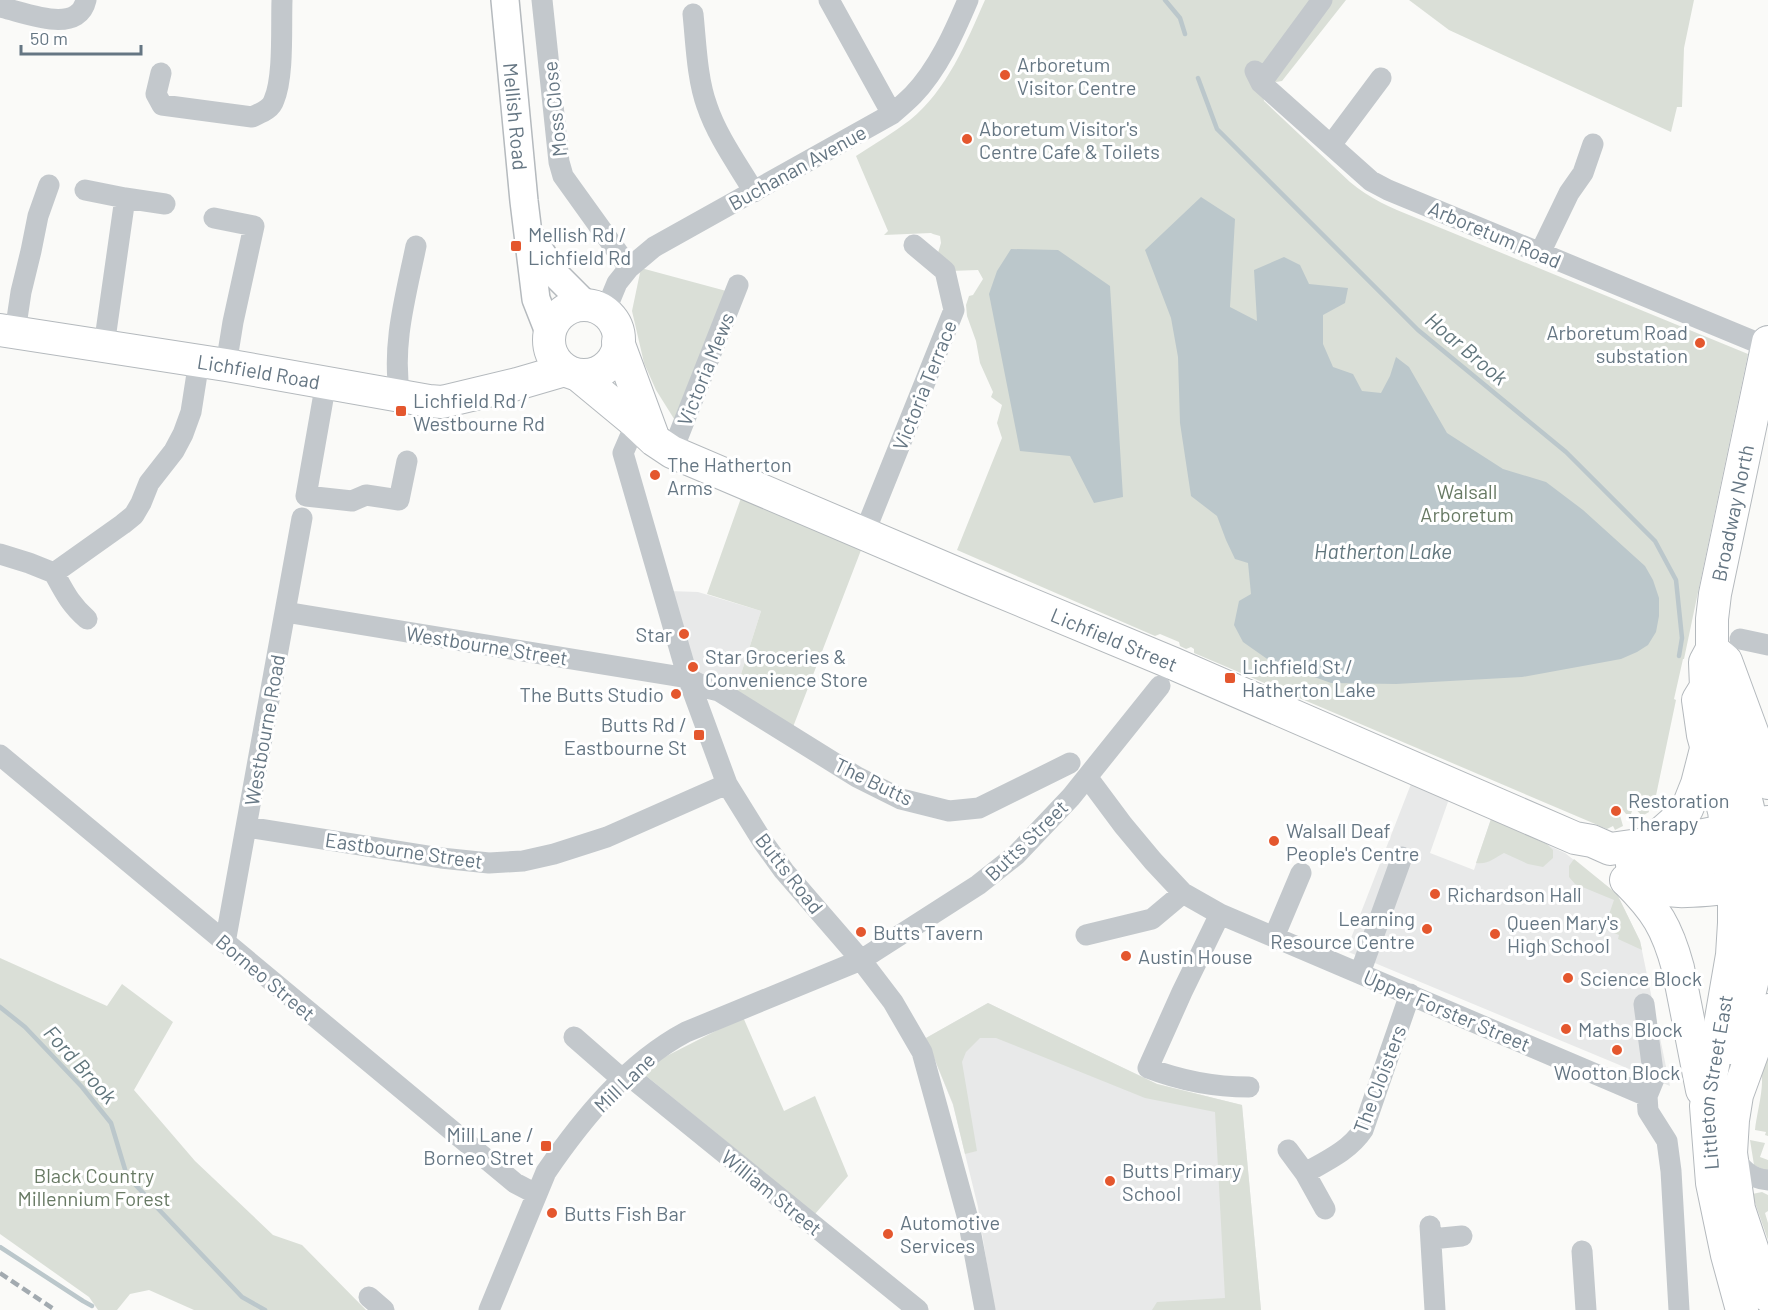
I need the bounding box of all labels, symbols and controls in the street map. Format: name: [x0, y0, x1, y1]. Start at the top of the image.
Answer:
scale bar: [21, 18, 141, 56]
text: 50 m: [30, 27, 68, 49]
place label: Arboretum Visitor Centre: [1017, 52, 1136, 99]
street label: Moss Close: [537, 60, 571, 158]
street label: Mellish Road: [499, 62, 533, 171]
marker: Arboretum Visitor Centre: [998, 68, 1012, 82]
place label: Aboretum Visitor's Centre Cafe & Toilets: [979, 116, 1160, 163]
street label: Buchanan Avenue: [724, 119, 870, 215]
marker: Aboretum Visitor's Centre Cafe & Toilets: [960, 132, 974, 146]
street label: Arboretum Road: [1425, 195, 1565, 273]
place label: Mellish Rd / Lichfield Rd: [528, 222, 631, 269]
marker: Mellish Rd / Lichfield Rd: [509, 239, 523, 253]
water label: Hoar Brook: [1421, 306, 1514, 390]
street label: Victoria Mews: [671, 309, 739, 429]
street label: Victoria Terrace: [887, 316, 961, 454]
place label: Arboretum Road substation: [1546, 320, 1688, 367]
marker: Arboretum Road substation: [1693, 336, 1707, 350]
street label: Lichfield Road: [196, 349, 322, 393]
place label: Lichfield Rd / Westbourne Rd: [413, 388, 545, 435]
marker: Lichfield Rd / Westbourne Rd: [394, 404, 408, 418]
street label: Broadway North: [1706, 442, 1758, 584]
place label: The Hatherton Arms: [667, 452, 792, 499]
marker: The Hatherton Arms: [648, 468, 662, 482]
park label: Walsall Arboretum: [1420, 479, 1514, 526]
water label: Hatherton Lake: [1314, 538, 1452, 563]
street label: Lichfield Street: [1048, 602, 1181, 676]
street label: Westbourne Street: [404, 620, 570, 670]
place label: Star: [636, 622, 672, 646]
marker: Star: [677, 627, 691, 641]
place label: Star Groceries & Convenience Store: [705, 644, 868, 691]
street label: Westbourne Road: [239, 653, 289, 807]
place label: Lichfield St / Hatherton Lake: [1242, 654, 1376, 701]
marker: Star Groceries & Convenience Store: [686, 660, 700, 674]
marker: Lichfield St / Hatherton Lake: [1223, 671, 1237, 685]
place label: The Butts Studio: [520, 682, 664, 706]
marker: The Butts Studio: [669, 687, 683, 701]
place label: Butts Rd / Eastbourne St: [564, 712, 687, 759]
marker: Butts Rd / Eastbourne St: [692, 728, 706, 742]
street label: The Butts: [831, 752, 917, 810]
place label: Restoration Therapy: [1628, 788, 1730, 835]
street label: Butts Street: [980, 795, 1072, 885]
marker: Restoration Therapy: [1609, 804, 1623, 818]
place label: Walsall Deaf People's Centre: [1286, 818, 1419, 865]
street label: Eastbourne Street: [324, 827, 484, 873]
street label: Butts Road: [751, 828, 829, 918]
marker: Walsall Deaf People's Centre: [1267, 834, 1281, 848]
place label: Richardson Hall: [1447, 882, 1582, 906]
marker: Richardson Hall: [1428, 887, 1442, 901]
place label: Learning Resource Centre: [1270, 906, 1415, 953]
place label: Queen Mary's High School: [1507, 910, 1619, 957]
place label: Butts Tavern: [873, 920, 983, 944]
marker: Learning Resource Centre: [1420, 922, 1434, 936]
marker: Butts Tavern: [854, 925, 868, 939]
marker: Queen Mary's High School: [1488, 927, 1502, 941]
street label: Borneo Street: [212, 929, 320, 1025]
place label: Austin House: [1138, 944, 1253, 968]
marker: Austin House: [1119, 949, 1133, 963]
street label: Upper Forster Street: [1360, 964, 1534, 1056]
place label: Science Block: [1580, 966, 1702, 990]
marker: Science Block: [1561, 971, 1575, 985]
street label: Littleton Street East: [1694, 993, 1737, 1171]
place label: Maths Block: [1578, 1017, 1683, 1041]
water label: Ford Brook: [39, 1020, 123, 1109]
street label: The Cloisters: [1347, 1022, 1411, 1136]
marker: Maths Block: [1559, 1022, 1573, 1036]
marker: Wootton Block: [1610, 1043, 1624, 1057]
street label: Mill Lane: [589, 1047, 659, 1117]
place label: Wootton Block: [1554, 1060, 1680, 1084]
place label: Mill Lane / Borneo Stret: [423, 1122, 534, 1169]
marker: Mill Lane / Borneo Stret: [539, 1139, 553, 1153]
street label: William Street: [717, 1144, 827, 1240]
place label: Butts Primary School: [1122, 1158, 1241, 1205]
park label: Black Country Millennium Forest: [17, 1163, 171, 1210]
marker: Butts Primary School: [1103, 1174, 1117, 1188]
place label: Butts Fish Bar: [564, 1201, 686, 1225]
marker: Butts Fish Bar: [545, 1206, 559, 1220]
place label: Automotive Services: [900, 1210, 1000, 1257]
marker: Automotive Services: [881, 1227, 895, 1241]

